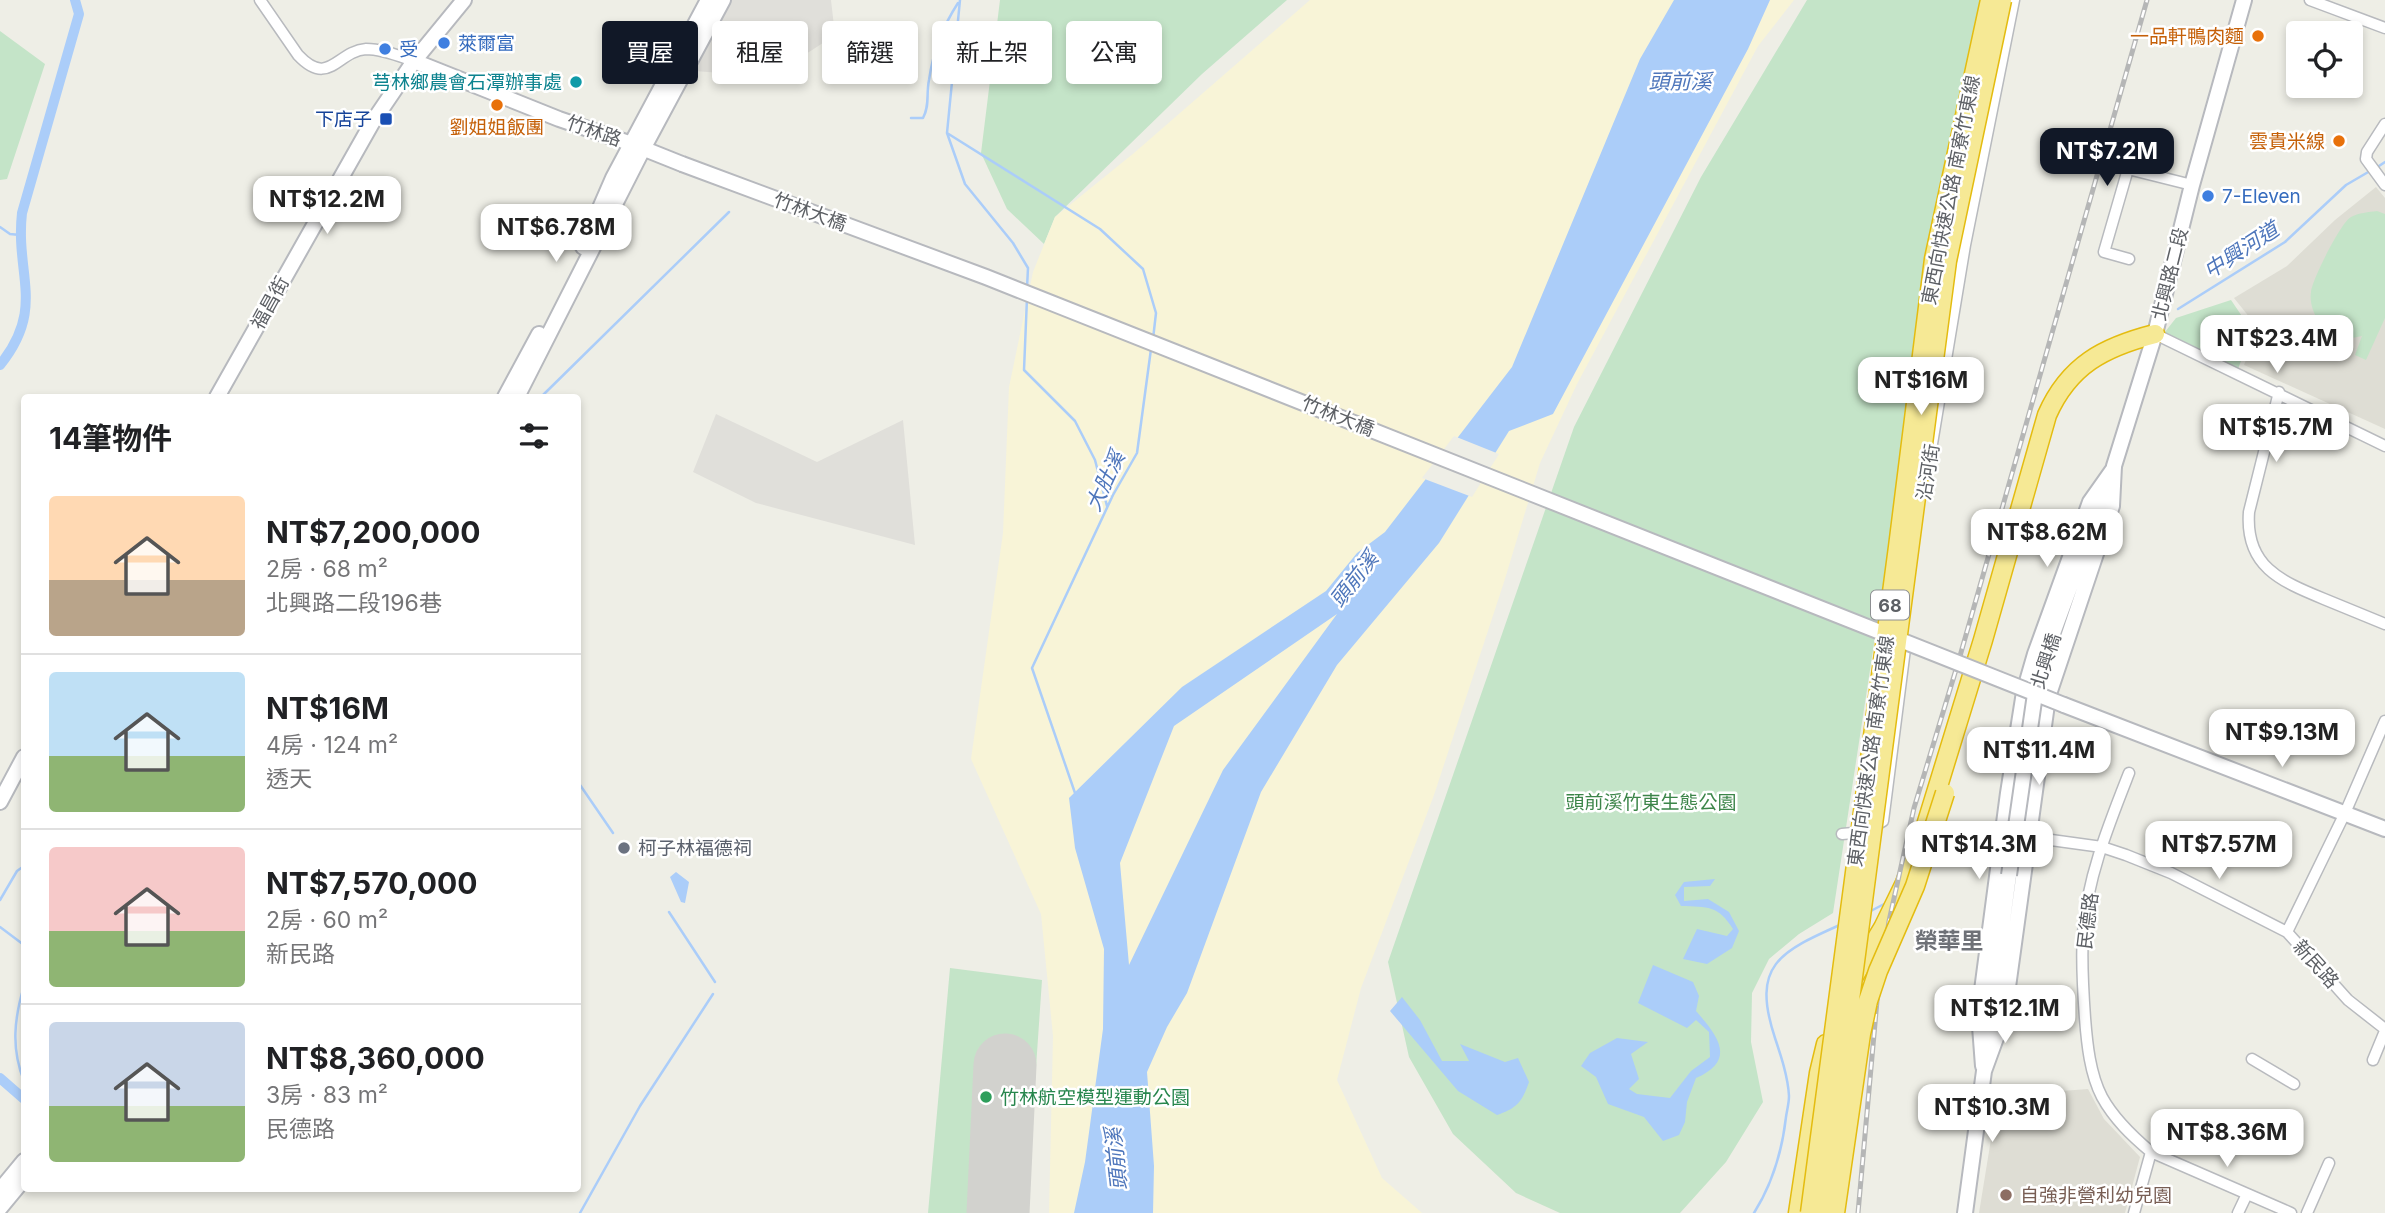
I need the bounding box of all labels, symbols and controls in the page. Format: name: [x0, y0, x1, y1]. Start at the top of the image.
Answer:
chip: 買屋: [602, 21, 698, 84]
chip: 租屋: [712, 21, 808, 84]
chip: 篩選: [822, 21, 918, 84]
chip: 新上架: [932, 21, 1052, 84]
chip: 公寓: [1066, 21, 1162, 84]
map controls: [2286, 21, 2363, 98]
button: locate: [2286, 21, 2363, 98]
place label: 一品軒鴨肉麵: [2130, 25, 2244, 48]
marker: 一品軒鴨肉麵: [2250, 28, 2266, 44]
place label: 萊爾富: [458, 32, 515, 55]
marker: 萊爾富: [436, 35, 452, 51]
place label: 受: [399, 38, 418, 61]
marker: 受: [377, 41, 393, 57]
water label: 頭前溪: [1649, 69, 1714, 94]
place label: 芎林鄉農會石潭辦事處: [372, 71, 562, 94]
street label: 東西向快速公路 南寮竹東線: [1917, 73, 1985, 307]
marker: 芎林鄉農會石潭辦事處: [568, 74, 584, 90]
marker: 劉姐姐飯團: [489, 97, 505, 113]
place label: 下店子: [315, 108, 372, 131]
marker: 下店子: [378, 111, 394, 127]
street label: 竹林路: [563, 111, 625, 151]
place label: 劉姐姐飯團: [449, 116, 545, 139]
pin: NT$7.2M: [2042, 128, 2172, 188]
place label: 雲貴米線: [2249, 130, 2325, 153]
marker: 雲貴米線: [2331, 133, 2347, 149]
text: NT$7.2M: [2056, 137, 2158, 165]
pin: NT$12.2M: [255, 176, 399, 236]
text: NT$12.2M: [269, 185, 385, 213]
place label: 7-Eleven: [2222, 185, 2301, 208]
street label: 竹林大橋: [770, 188, 850, 236]
marker: 7-Eleven: [2200, 188, 2216, 204]
pin: NT$6.78M: [484, 204, 628, 264]
text: NT$6.78M: [497, 213, 615, 241]
water label: 中興河道: [2199, 215, 2286, 283]
street label: 北興路二段: [2147, 225, 2193, 323]
street label: 福昌街: [246, 272, 294, 334]
pin: NT$23.4M: [2205, 316, 2349, 375]
text: NT$23.4M: [2216, 324, 2338, 352]
pin: NT$16M: [1864, 358, 1978, 417]
text: NT$16M: [1874, 366, 1968, 394]
street label: 竹林大橋: [1298, 391, 1378, 441]
pin: NT$15.7M: [2204, 405, 2348, 464]
text: NT$15.7M: [2219, 413, 2333, 441]
icon: filters: [515, 417, 553, 455]
text: 14筆物件: [49, 420, 172, 456]
street label: 沿河街: [1912, 442, 1944, 502]
water label: 大肚溪: [1080, 444, 1131, 515]
pin: NT$8.62M: [1975, 510, 2119, 569]
text: NT$7,200,000: [266, 514, 481, 550]
text: NT$8.62M: [1987, 518, 2107, 546]
icon: home: [105, 524, 189, 608]
water label: 頭前溪: [1325, 544, 1385, 612]
text: 2房 · 68 m²: [266, 555, 388, 583]
text: 北興路二段196巷: [266, 589, 442, 617]
road number: 68: [1871, 590, 1909, 620]
street label: 北興橋: [2026, 630, 2066, 692]
street label: 東西向快速公路 南寮竹東線: [1843, 634, 1899, 868]
text: NT$16M: [266, 690, 389, 726]
icon: home: [105, 700, 189, 784]
pin: NT$9.13M: [2210, 710, 2354, 769]
text: NT$9.13M: [2225, 718, 2339, 746]
pin: NT$11.4M: [1967, 728, 2111, 787]
text: 4房 · 124 m²: [266, 731, 398, 759]
text: NT$11.4M: [1983, 736, 2095, 764]
text: 透天: [266, 765, 312, 793]
park label: 頭前溪竹東生態公園: [1565, 791, 1737, 814]
pin: NT$14.3M: [1907, 822, 2051, 881]
pin: NT$7.57M: [2147, 822, 2291, 881]
text: NT$14.3M: [1921, 830, 2037, 858]
text: NT$7.57M: [2161, 830, 2277, 858]
place label: 柯子林福德祠: [638, 837, 752, 860]
marker: 柯子林福德祠: [616, 840, 632, 856]
text: NT$7,570,000: [266, 865, 477, 901]
icon: home: [105, 875, 189, 959]
street label: 民德路: [2073, 891, 2103, 951]
text: 2房 · 60 m²: [266, 906, 388, 934]
district label: 榮華里: [1915, 927, 1984, 955]
street label: 新民路: [2288, 935, 2344, 993]
text: 新民路: [266, 940, 335, 968]
pin: NT$12.1M: [1933, 986, 2077, 1045]
text: NT$12.1M: [1950, 994, 2060, 1022]
text: NT$8,360,000: [266, 1040, 485, 1076]
icon: home: [105, 1050, 189, 1134]
text: 3房 · 83 m²: [266, 1081, 388, 1109]
pin: NT$10.3M: [1920, 1084, 2064, 1144]
place label: 竹林航空模型運動公園: [1000, 1086, 1190, 1109]
marker: 竹林航空模型運動公園: [978, 1089, 994, 1105]
text: NT$10.3M: [1934, 1093, 2050, 1121]
pin: NT$8.36M: [2155, 1110, 2299, 1169]
text: 民德路: [266, 1115, 335, 1143]
text: NT$8.36M: [2167, 1118, 2287, 1146]
water label: 頭前溪: [1100, 1123, 1132, 1192]
place label: 自強非營利幼兒園: [2020, 1184, 2172, 1207]
marker: 自強非營利幼兒園: [1998, 1187, 2014, 1203]

